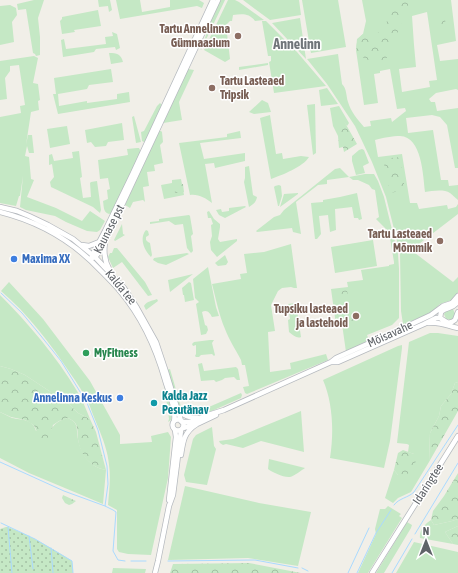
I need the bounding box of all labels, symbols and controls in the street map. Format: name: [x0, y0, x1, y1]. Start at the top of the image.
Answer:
place label: Tartu Annelinna Gümnaasium: [160, 22, 230, 50]
marker: Tartu Annelinna Gümnaasium: [233, 31, 243, 41]
district label: Annelinn: [272, 36, 321, 52]
place label: Tartu Lasteaed Tripsik: [220, 74, 285, 102]
marker: Tartu Lasteaed Tripsik: [207, 83, 217, 93]
street label: Kaunase pst: [91, 202, 128, 256]
place label: Tartu Lasteaed Mõmmik: [368, 227, 433, 255]
marker: Tartu Lasteaed Mõmmik: [435, 236, 445, 246]
place label: Maxima XX: [22, 252, 70, 266]
marker: Maxima XX: [9, 254, 19, 264]
street label: Kalda tee: [103, 267, 139, 307]
place label: Tupsiku lasteaed ja lastehoid: [274, 302, 348, 330]
marker: Tupsiku lasteaed ja lastehoid: [351, 311, 361, 321]
street label: Mõisavahe: [365, 318, 415, 350]
place label: MyFitness: [94, 346, 139, 360]
marker: MyFitness: [81, 348, 91, 358]
place label: Kalda Jazz Pesutänav: [162, 389, 209, 417]
place label: Annelinna Keskus: [33, 391, 113, 405]
marker: Annelinna Keskus: [115, 393, 125, 403]
marker: Kalda Jazz Pesutänav: [149, 398, 159, 408]
street label: Idaringtee: [410, 461, 446, 507]
north arrow: [406, 521, 446, 561]
text: N: [423, 525, 429, 537]

